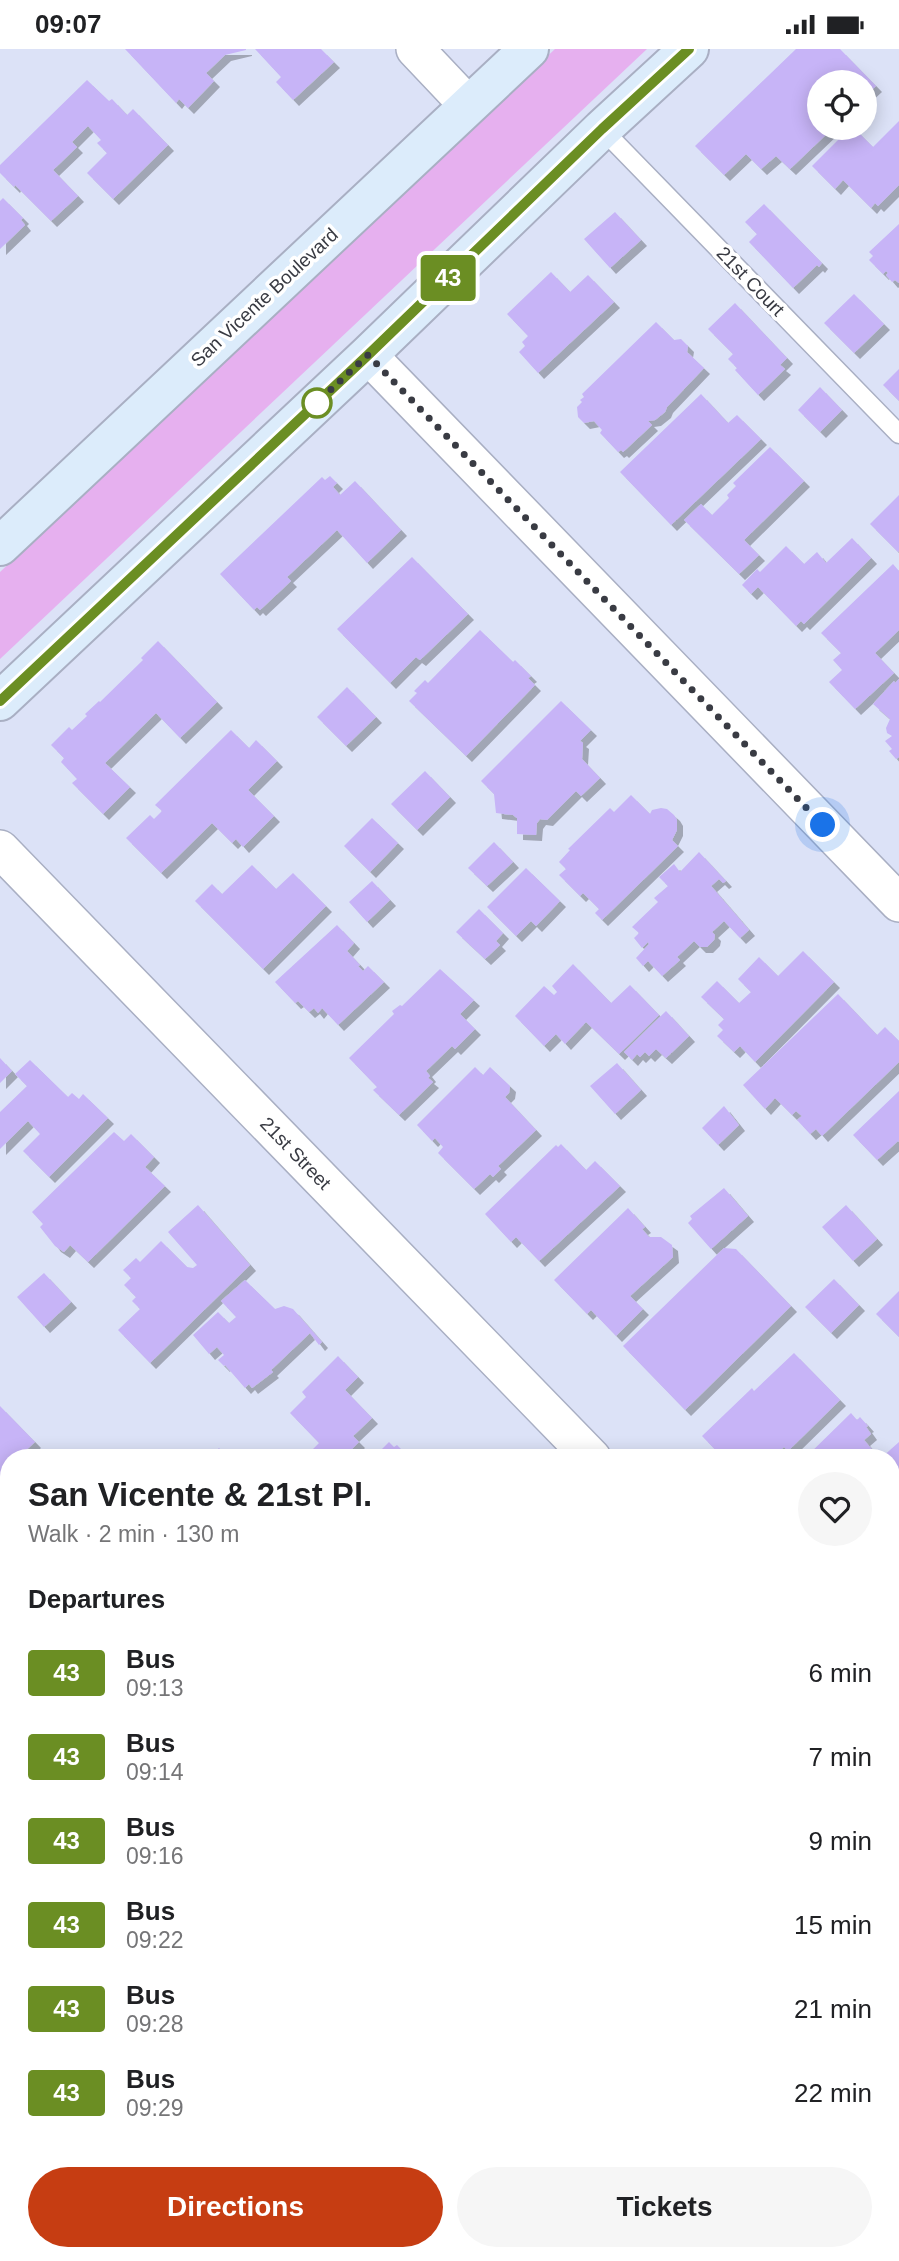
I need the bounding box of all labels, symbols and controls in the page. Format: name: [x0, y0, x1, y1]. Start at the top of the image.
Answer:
text: 09:07: [35, 9, 102, 39]
map controls: [807, 70, 877, 140]
button: locate: [807, 70, 877, 140]
street label: San Vicente Boulevard: [187, 224, 342, 371]
street label: 21st Court: [713, 243, 789, 321]
line badge: 43: [416, 255, 480, 301]
text: 43: [435, 264, 461, 291]
unlabelled marker: [302, 388, 332, 418]
your location: [805, 807, 840, 842]
street label: 21st Street: [256, 1113, 336, 1194]
button: heart: [798, 1472, 872, 1546]
text: San Vicente & 21st Pl.: [28, 1476, 372, 1513]
text: Walk · 2 min · 130 m: [28, 1521, 239, 1547]
text: Departures: [28, 1584, 165, 1614]
text: Bus: [126, 1644, 175, 1674]
text: 6 min: [808, 1658, 872, 1688]
text: 43: [53, 1659, 80, 1686]
text: 09:13: [126, 1675, 184, 1701]
text: Bus: [126, 1728, 175, 1758]
text: 7 min: [808, 1742, 872, 1772]
text: 43: [53, 1743, 80, 1770]
text: 09:14: [126, 1759, 184, 1785]
text: Bus: [126, 1812, 175, 1842]
text: 9 min: [808, 1826, 872, 1856]
text: 43: [53, 1827, 80, 1854]
text: 09:16: [126, 1843, 184, 1869]
text: Bus: [126, 1896, 175, 1926]
text: 15 min: [794, 1910, 872, 1940]
text: 43: [53, 1911, 80, 1938]
text: 09:22: [126, 1927, 184, 1953]
text: Bus: [126, 1980, 175, 2010]
text: 21 min: [794, 1994, 872, 2024]
text: 43: [53, 1995, 80, 2022]
text: 09:28: [126, 2011, 184, 2037]
text: Bus: [126, 2064, 175, 2094]
text: 22 min: [794, 2078, 872, 2108]
text: 43: [53, 2079, 80, 2106]
text: 09:29: [126, 2095, 184, 2121]
button: Directions: [28, 2167, 443, 2247]
button: Tickets: [457, 2167, 872, 2247]

